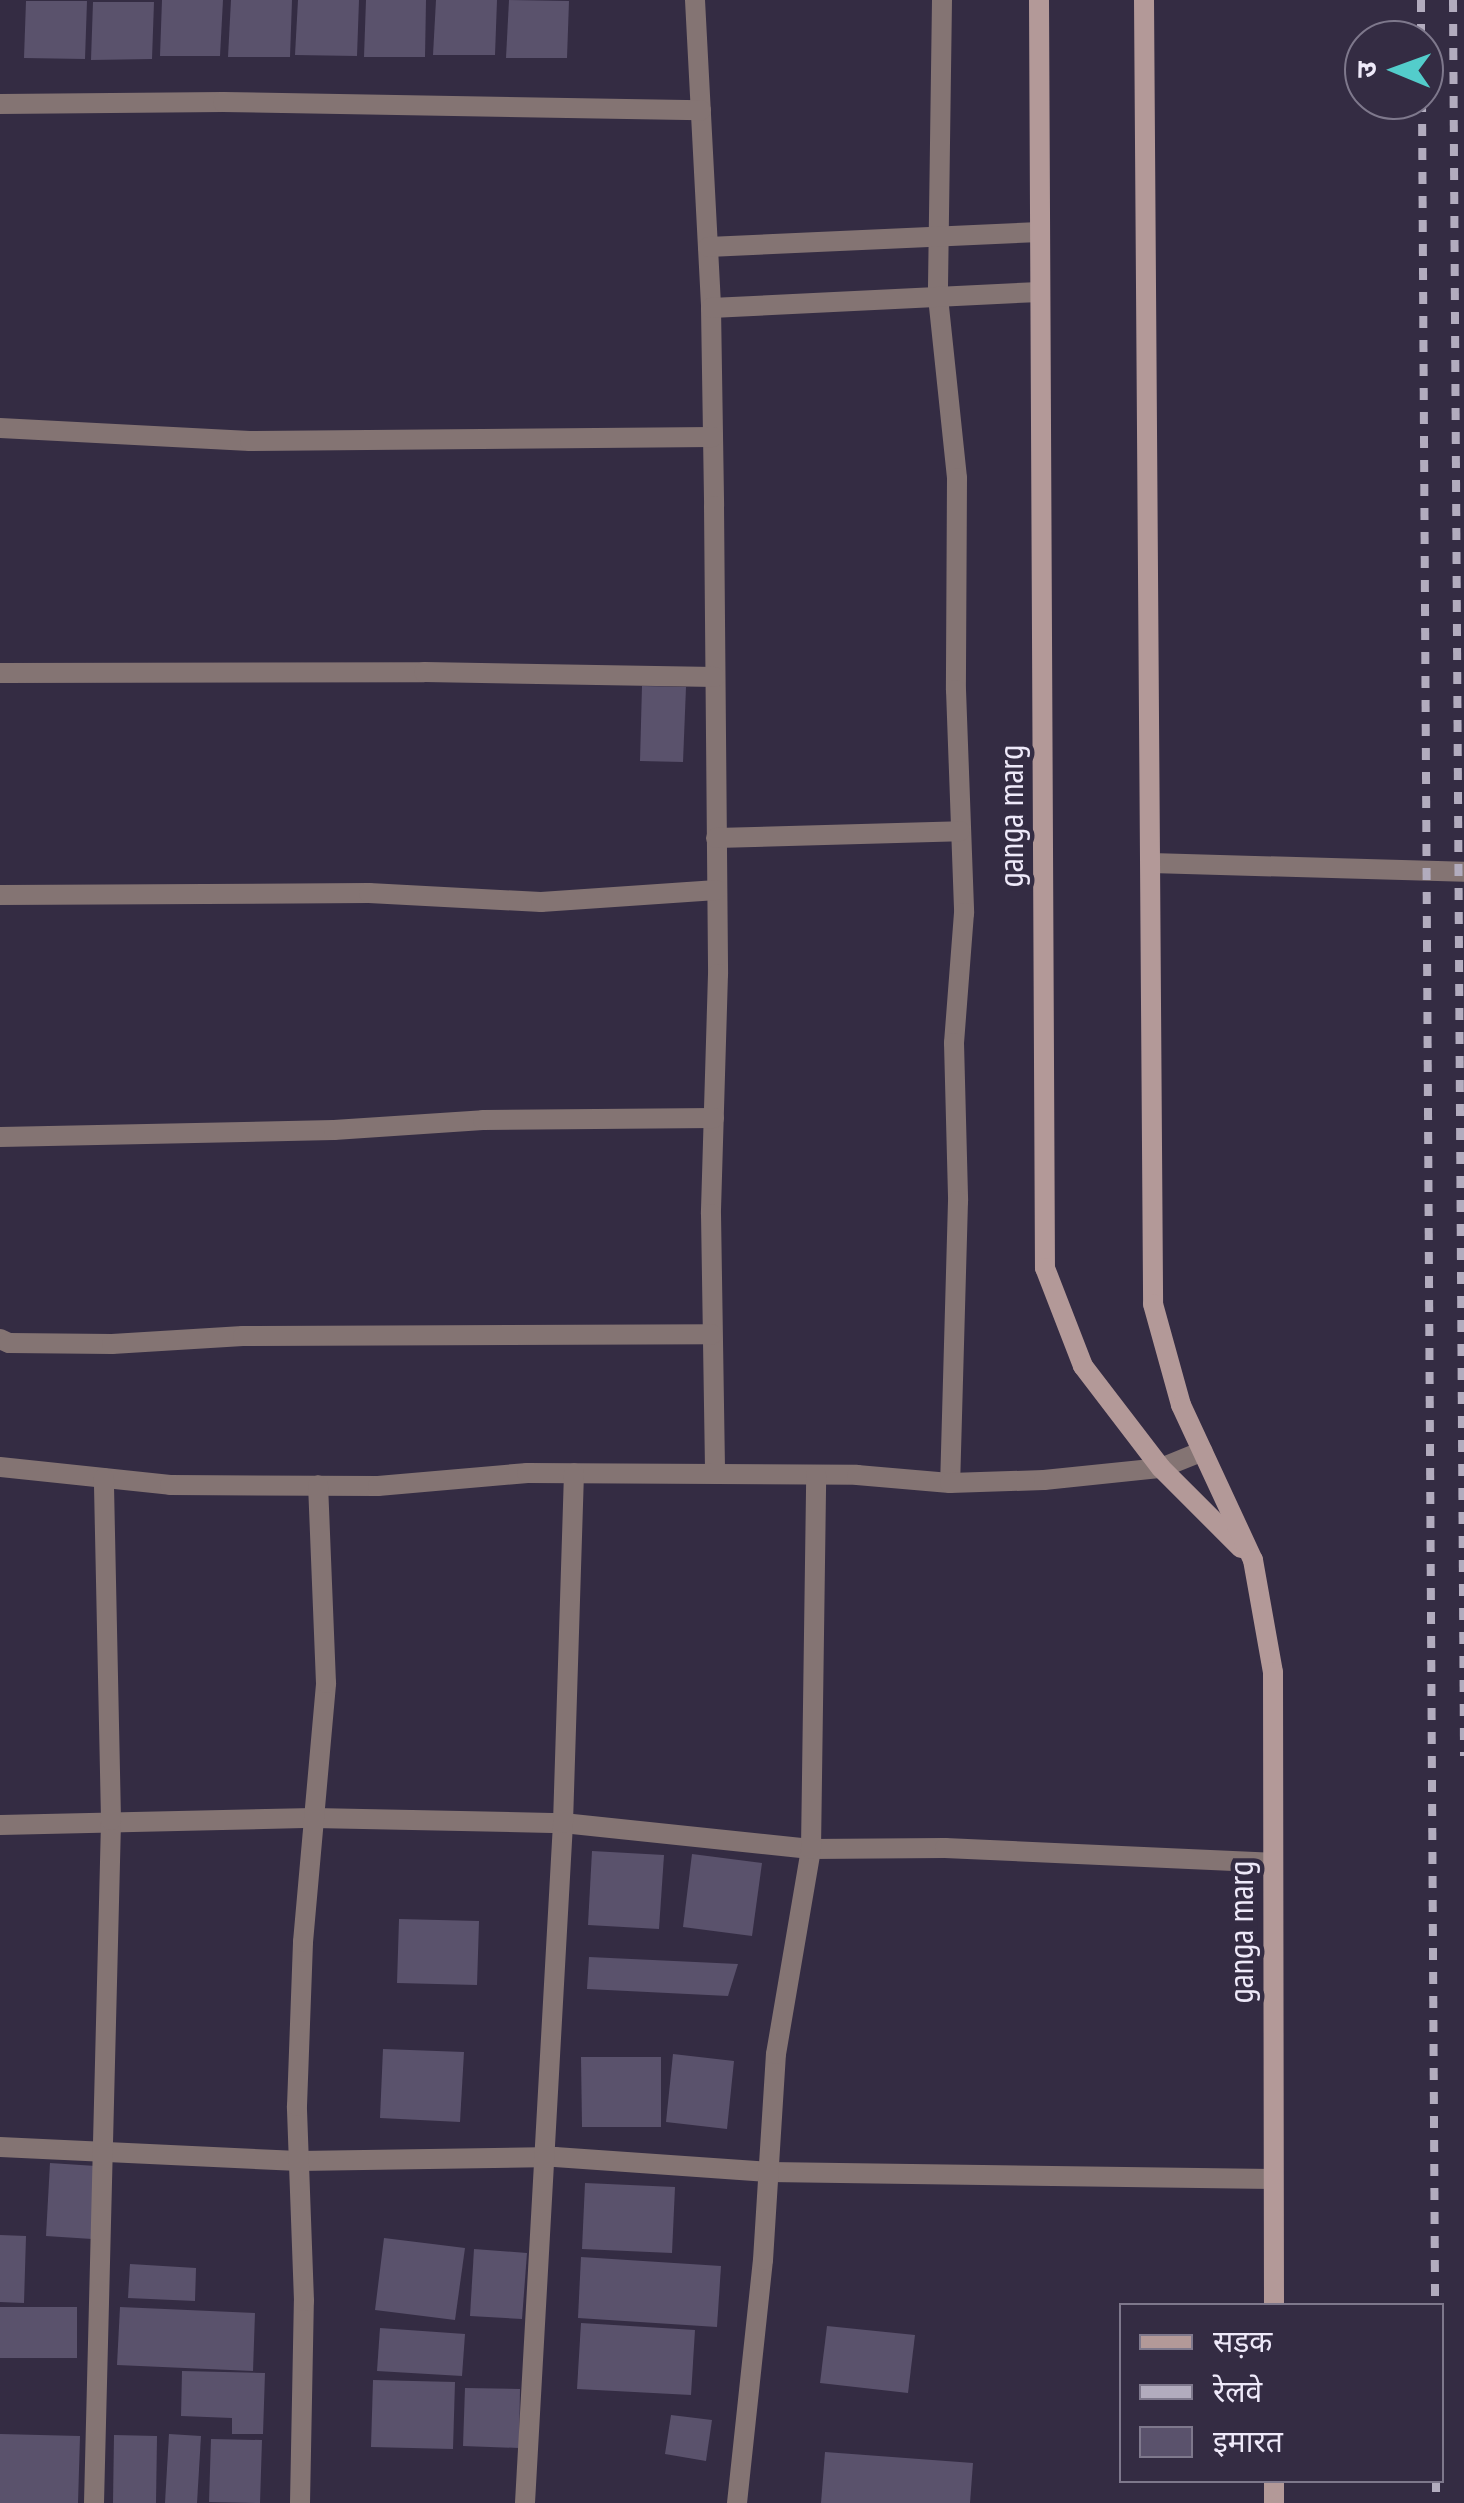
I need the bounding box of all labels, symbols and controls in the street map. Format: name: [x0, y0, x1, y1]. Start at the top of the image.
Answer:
north arrow: [1344, 20, 1444, 120]
text: उ: [1347, 61, 1384, 78]
street label: ganga marg: [989, 745, 1031, 887]
street label: ganga marg: [1219, 1861, 1261, 2003]
legend: [1119, 2303, 1444, 2483]
text: सड़क: [1213, 2321, 1272, 2360]
text: रेलवे: [1213, 2371, 1262, 2410]
text: इमारत: [1213, 2421, 1283, 2460]

